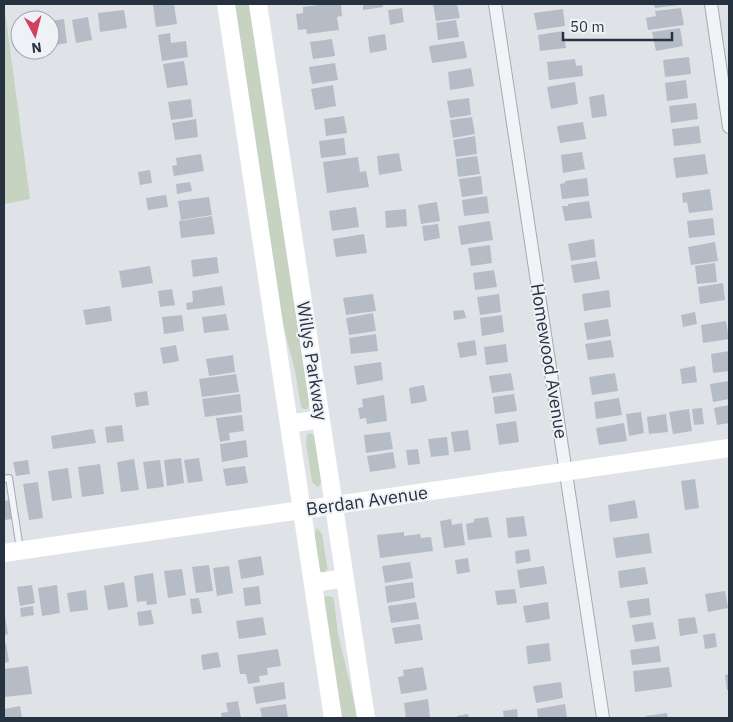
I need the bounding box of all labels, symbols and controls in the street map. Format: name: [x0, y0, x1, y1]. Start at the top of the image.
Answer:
north arrow: [10, 10, 60, 60]
scale bar: [563, 10, 672, 42]
text: 50 m: [570, 17, 605, 36]
text: N: [30, 38, 43, 57]
street label: Homewood Avenue: [526, 282, 573, 440]
street label: Willys Parkway: [292, 300, 333, 422]
street label: Berdan Avenue: [305, 481, 429, 520]

